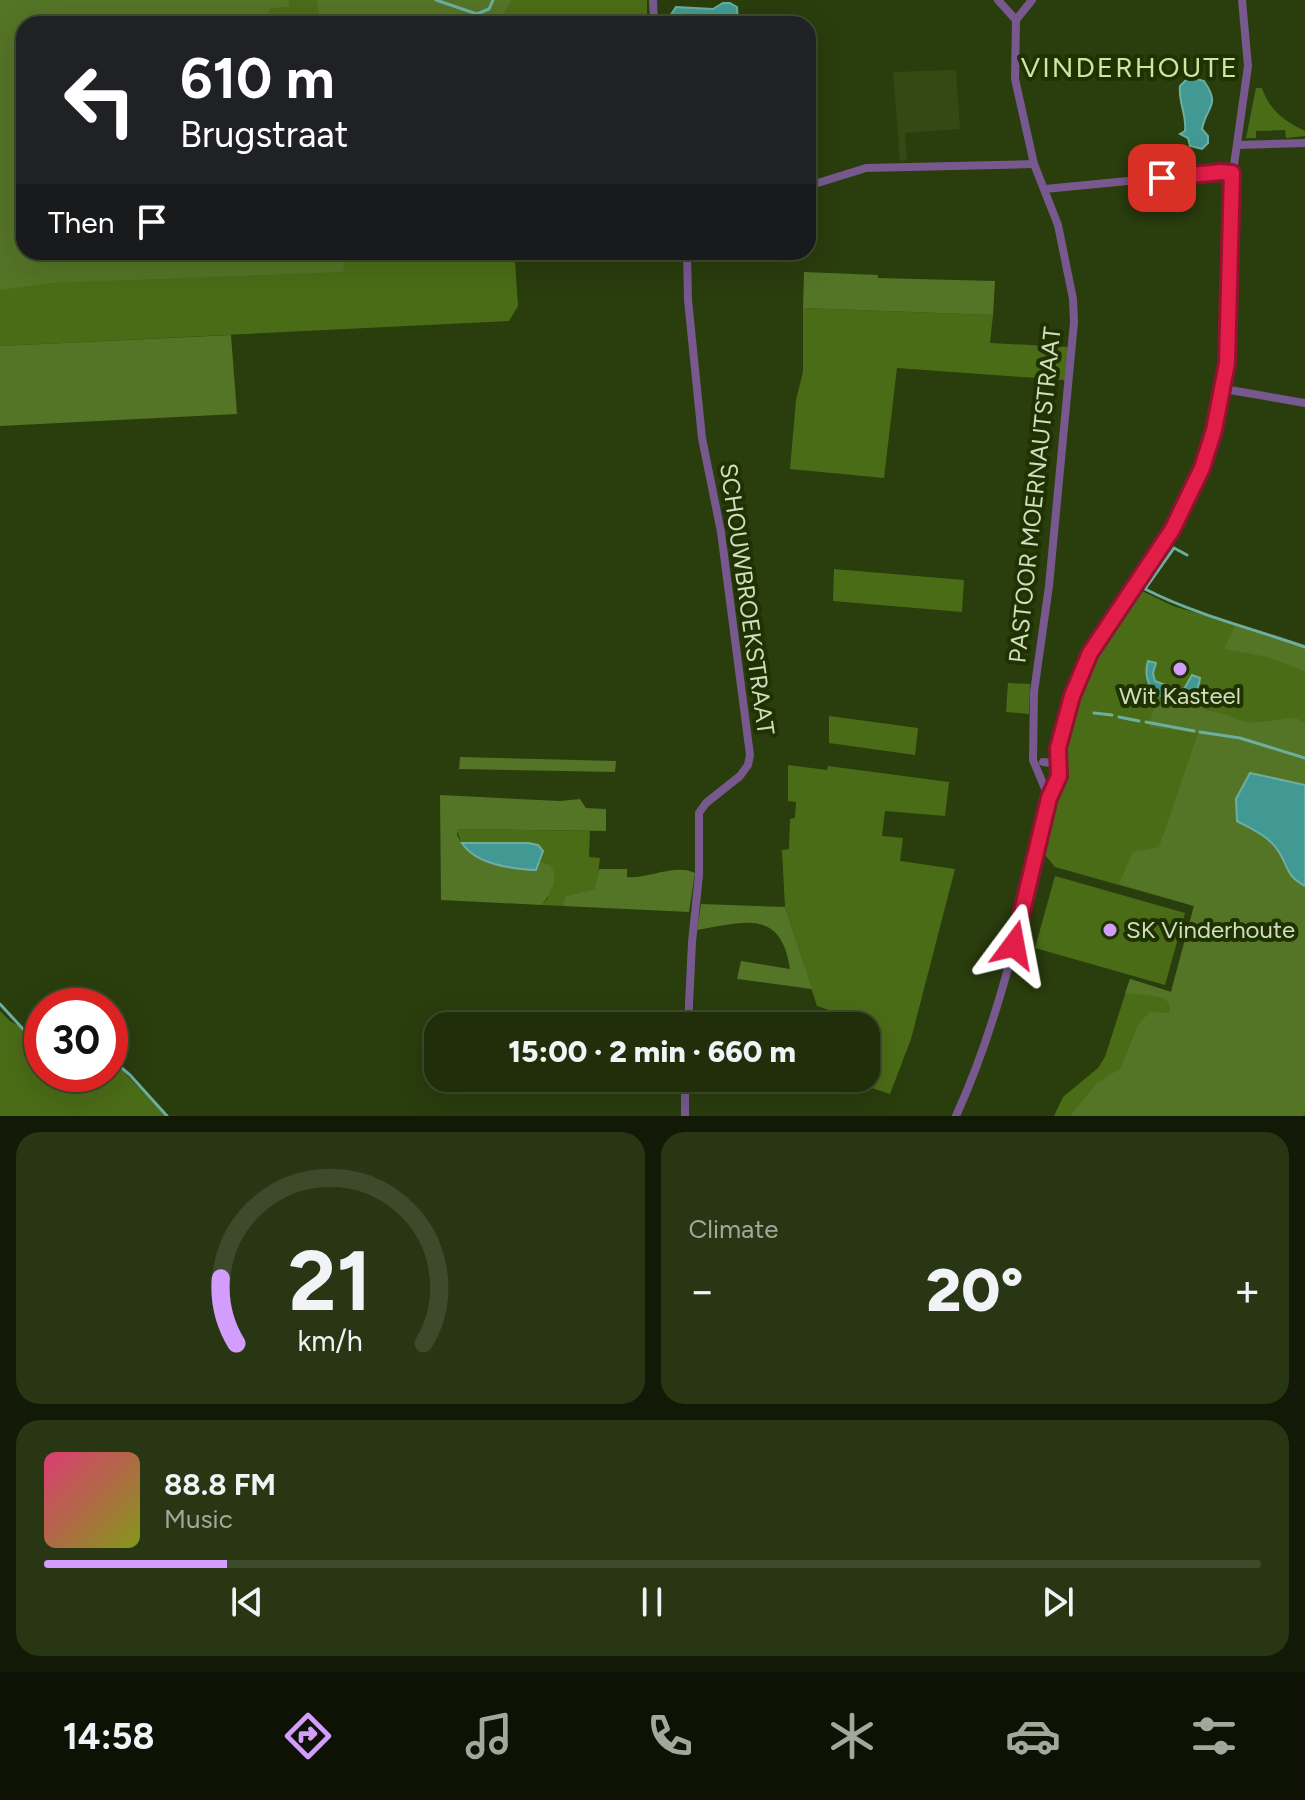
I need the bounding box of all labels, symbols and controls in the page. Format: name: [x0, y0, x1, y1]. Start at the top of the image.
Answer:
text: 610 m: [180, 45, 335, 112]
icon: left: [48, 48, 152, 152]
district label: VINDERHOUTE: [1021, 50, 1239, 84]
text: Brugstraat: [180, 113, 348, 156]
pin: [1128, 144, 1196, 212]
icon: arrive: [1140, 156, 1184, 200]
icon: arrive: [130, 200, 174, 244]
text: Then: [48, 204, 114, 241]
street label: PASTOOR MOERNAUTSTRAAT: [1002, 325, 1067, 664]
street label: SCHOUWBROEKSTRAAT: [714, 461, 781, 737]
marker: Wit Kasteel: [1171, 660, 1189, 678]
place label: Wit Kasteel: [1119, 681, 1241, 710]
position arrow: [972, 903, 1056, 987]
place label: SK Vinderhoute: [1126, 915, 1295, 944]
marker: SK Vinderhoute: [1101, 921, 1119, 939]
speed limit sign: 30: [24, 988, 128, 1092]
text: 15:00 · 2 min · 660 m: [508, 1033, 796, 1070]
text: Climate: [689, 1213, 778, 1245]
text: 21: [289, 1231, 372, 1331]
text: 20°: [926, 1254, 1023, 1326]
text: −: [689, 1264, 716, 1317]
text: +: [1234, 1264, 1261, 1317]
text: km/h: [298, 1324, 363, 1358]
text: 88.8 FM: [164, 1466, 276, 1503]
text: Music: [164, 1503, 233, 1535]
icon: previous: [225, 1580, 269, 1624]
icon: pause: [630, 1580, 674, 1624]
icon: next: [1036, 1580, 1080, 1624]
icon: directions: [280, 1708, 336, 1764]
icon: music: [461, 1708, 517, 1764]
icon: phone: [642, 1708, 698, 1764]
icon: climate: [824, 1708, 880, 1764]
icon: car: [1005, 1708, 1061, 1764]
icon: filters: [1186, 1708, 1242, 1764]
text: 14:58: [63, 1715, 154, 1758]

